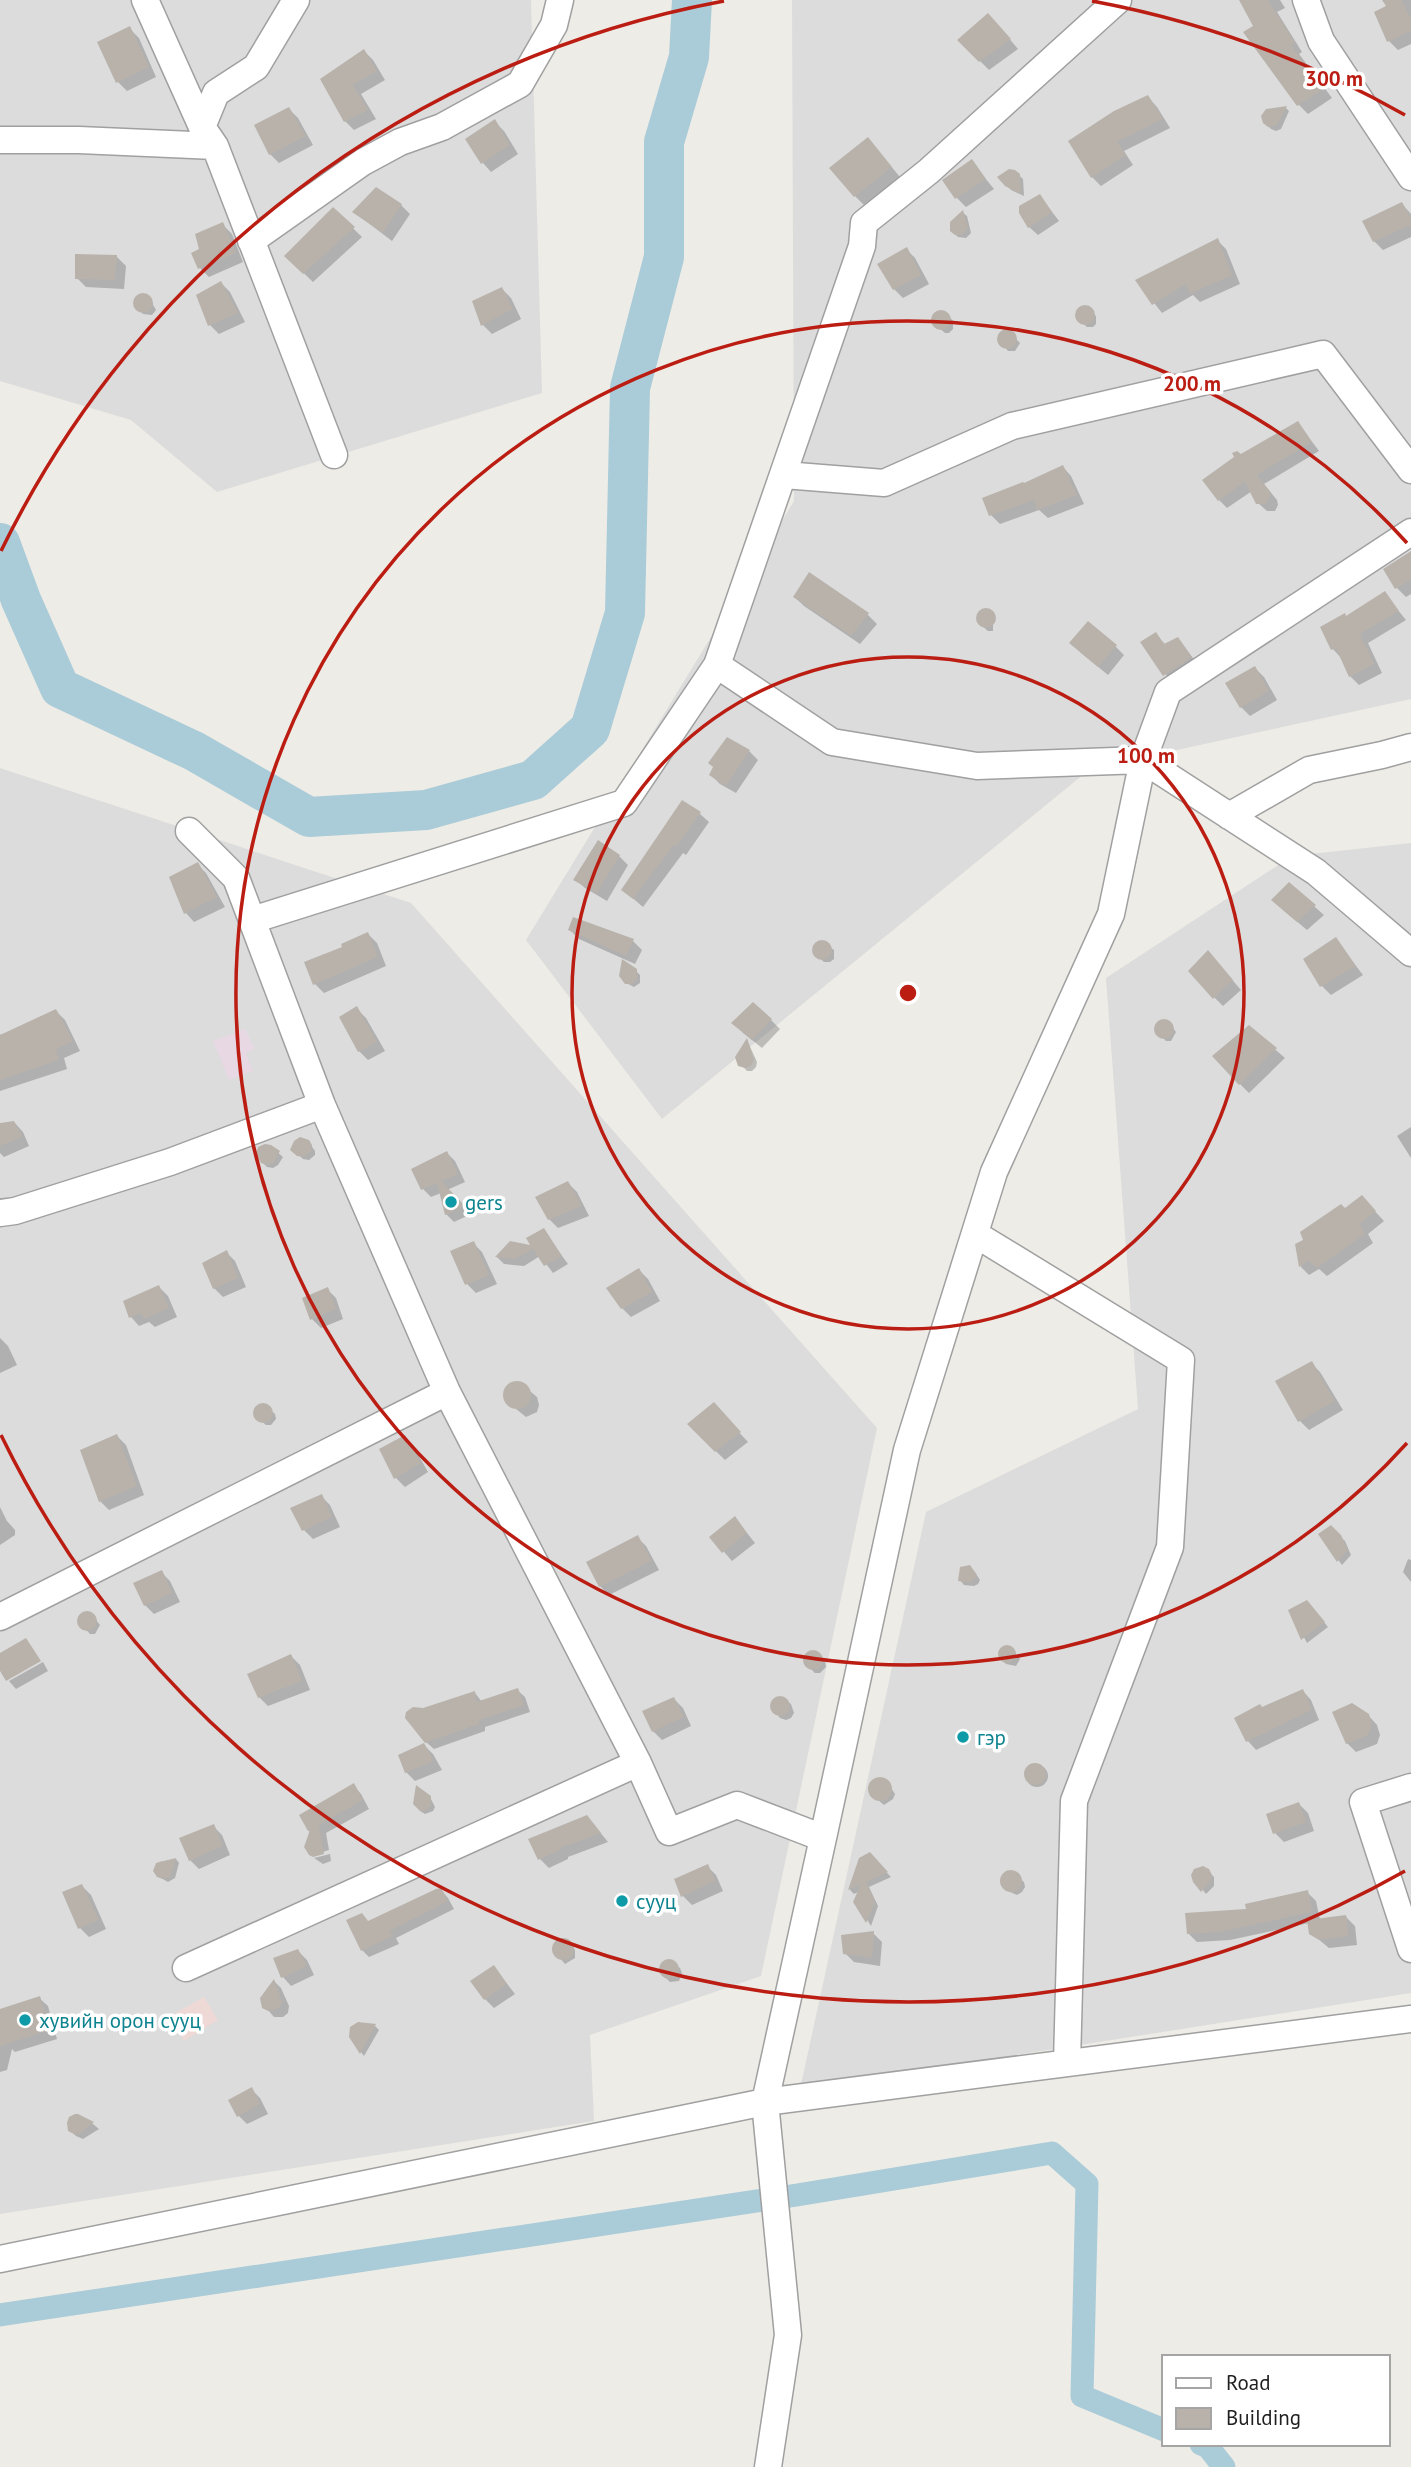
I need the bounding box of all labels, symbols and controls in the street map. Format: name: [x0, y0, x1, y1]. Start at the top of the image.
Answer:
text: 300 m: [1305, 65, 1363, 92]
text: 200 m: [1163, 370, 1221, 397]
text: 100 m: [1117, 742, 1175, 769]
centre of rings: [896, 981, 920, 1005]
place label: gers: [465, 1189, 503, 1216]
marker: gers: [443, 1194, 459, 1210]
place label: гэр: [977, 1724, 1006, 1751]
marker: гэр: [955, 1729, 971, 1745]
place label: сууц: [636, 1888, 677, 1915]
marker: сууц: [614, 1893, 630, 1909]
place label: хувийн орон сууц: [39, 2007, 201, 2034]
marker: хувийн орон сууц: [17, 2012, 33, 2028]
legend: [1162, 2355, 1390, 2446]
text: Road: [1226, 2369, 1270, 2396]
text: Building: [1226, 2404, 1301, 2431]

